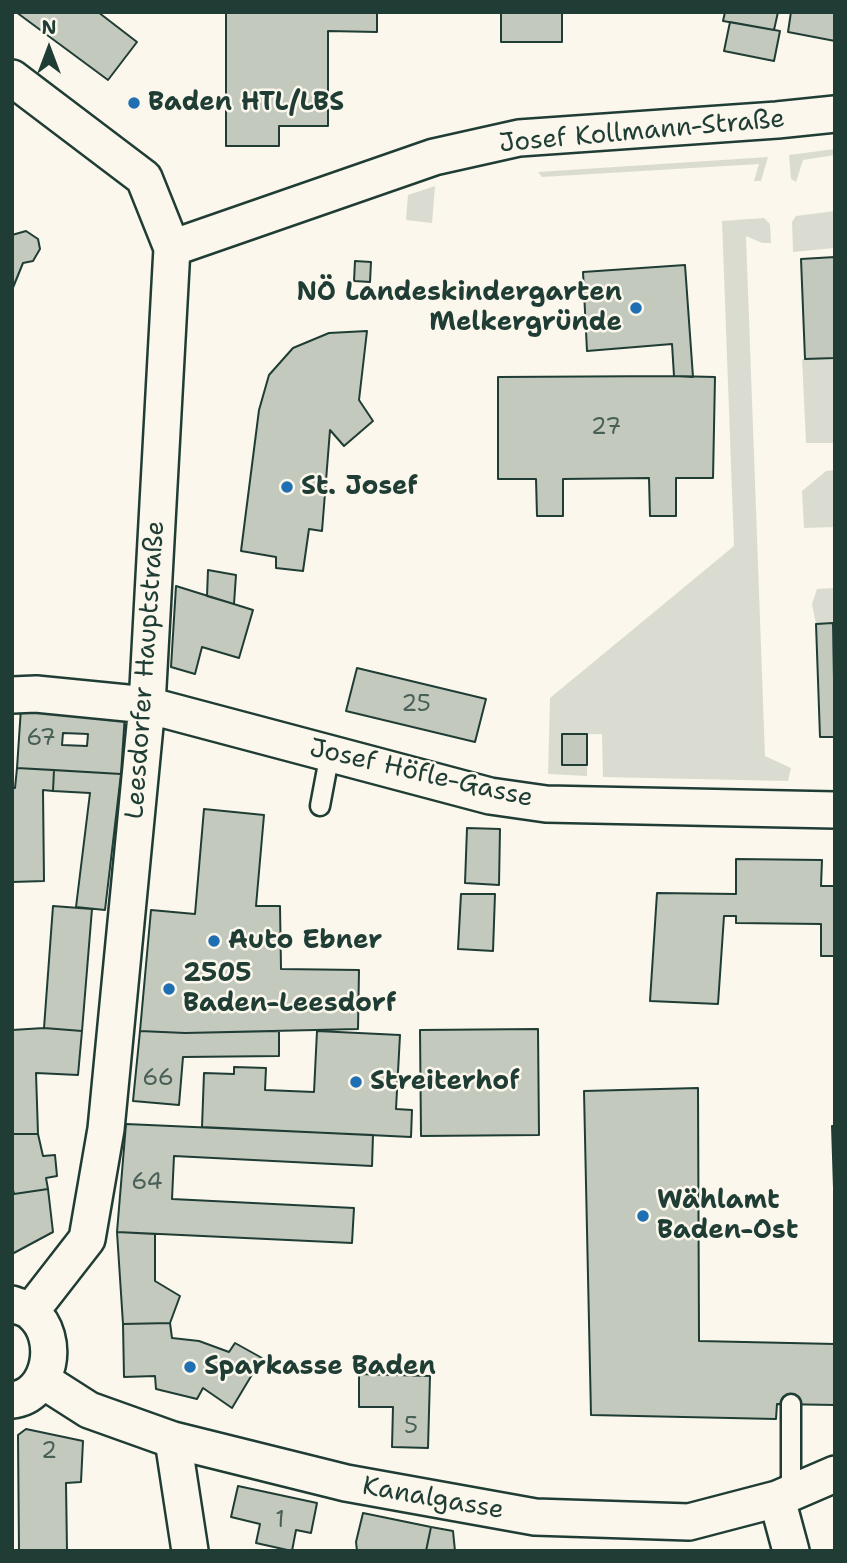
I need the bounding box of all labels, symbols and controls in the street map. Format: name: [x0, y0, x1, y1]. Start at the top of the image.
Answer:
north arrow: [14, 14, 84, 84]
text: N: [41, 15, 57, 40]
place label: Baden HTL/LBS: [148, 87, 344, 119]
marker: Baden HTL/LBS: [126, 95, 142, 111]
street label: Josef Kollmann-Straße: [498, 104, 786, 160]
place label: NÖ Landeskindergarten Melkergründe: [296, 277, 622, 338]
marker: NÖ Landeskindergarten Melkergründe: [628, 300, 644, 316]
house number: 27: [591, 414, 621, 442]
place label: St. Josef: [301, 471, 418, 503]
marker: St. Josef: [279, 479, 295, 495]
street label: Leesdorfer Hauptstraße: [120, 520, 172, 820]
house number: 25: [401, 691, 431, 719]
house number: 67: [26, 725, 56, 753]
street label: Josef Höfle-Gasse: [306, 733, 536, 815]
place label: Auto Ebner: [228, 925, 382, 957]
marker: Auto Ebner: [206, 933, 222, 949]
place label: 2505 Baden-Leesdorf: [183, 958, 396, 1020]
marker: 2505 Baden-Leesdorf: [161, 981, 177, 997]
house number: 66: [142, 1065, 174, 1093]
place label: Streiterhof: [370, 1066, 520, 1098]
marker: Streiterhof: [348, 1074, 364, 1090]
house number: 64: [131, 1169, 163, 1197]
place label: Wählamt Baden-Ost: [657, 1185, 798, 1246]
marker: Wählamt Baden-Ost: [635, 1208, 651, 1224]
place label: Sparkasse Baden: [204, 1351, 436, 1383]
marker: Sparkasse Baden: [182, 1359, 198, 1375]
house number: 5: [404, 1413, 418, 1441]
house number: 2: [41, 1438, 57, 1466]
street label: Kanalgasse: [360, 1471, 506, 1527]
house number: 1: [275, 1507, 285, 1535]

